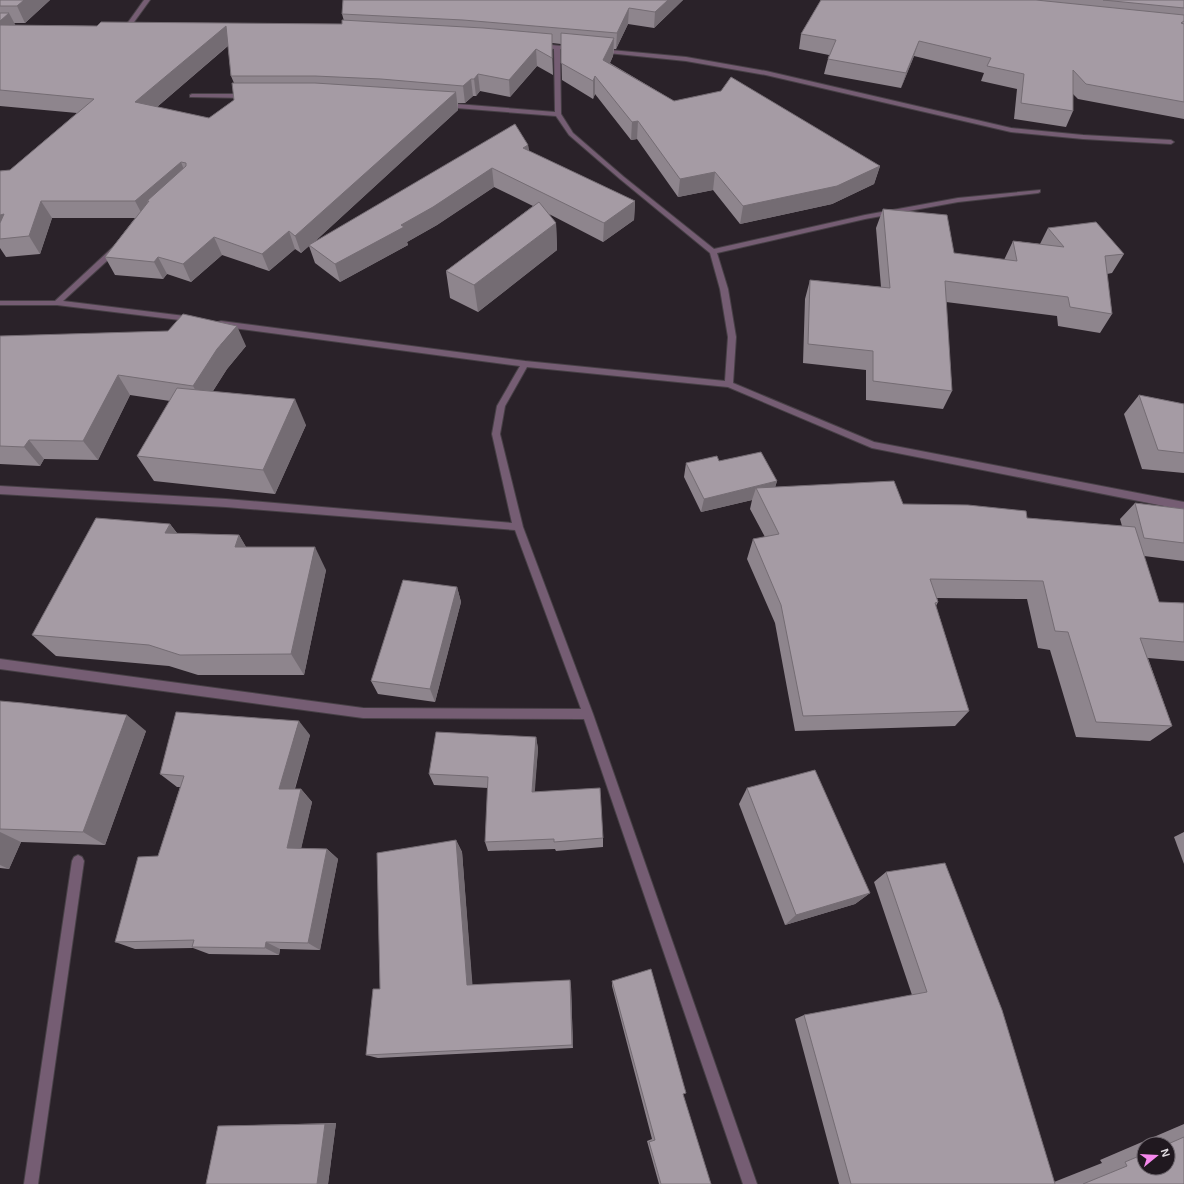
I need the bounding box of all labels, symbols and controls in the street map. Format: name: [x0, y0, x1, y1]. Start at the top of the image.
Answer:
north arrow: [1136, 1136, 1176, 1176]
text: N: [1159, 1147, 1172, 1159]

